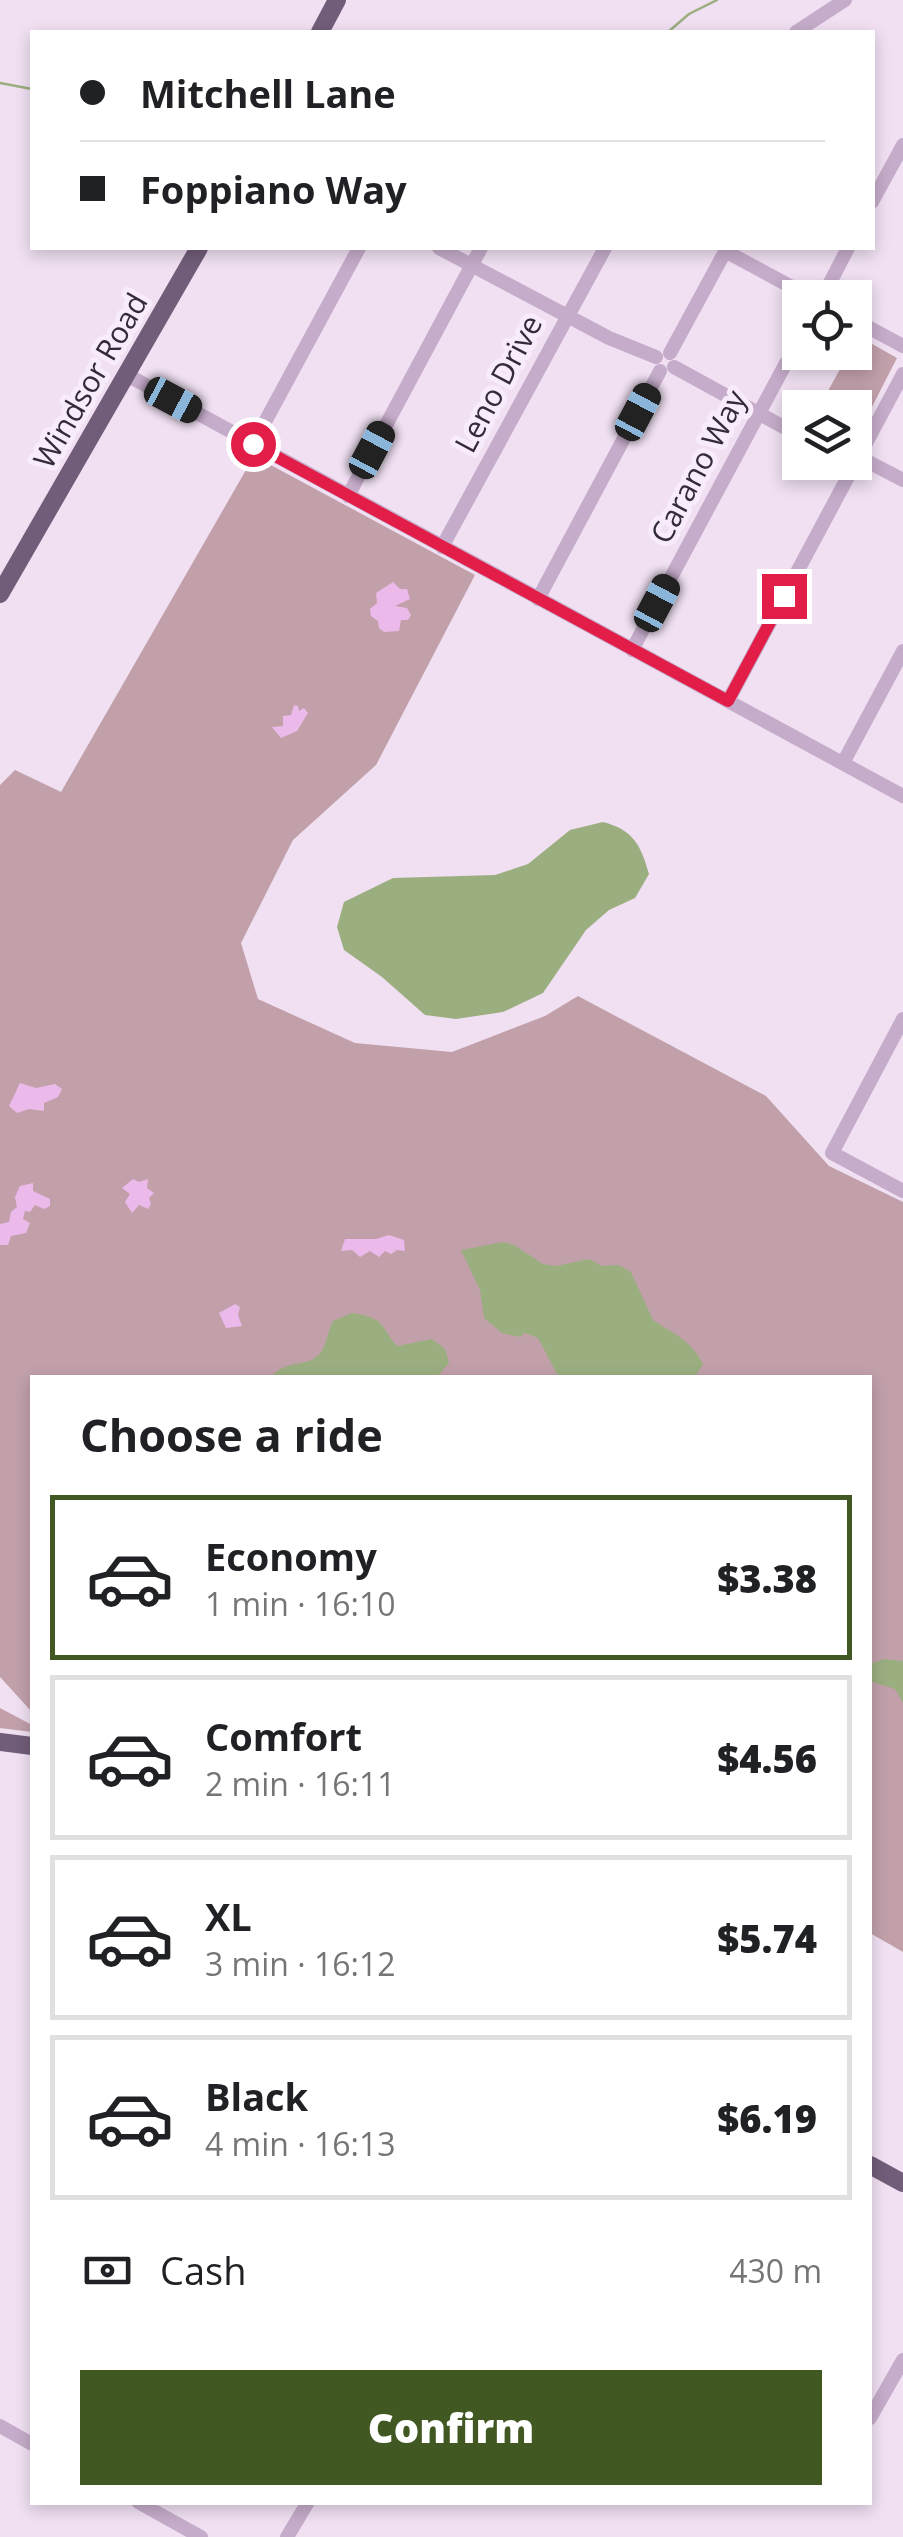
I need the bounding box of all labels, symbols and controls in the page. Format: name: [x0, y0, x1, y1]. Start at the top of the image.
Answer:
text: Mitchell Lane: [140, 67, 396, 119]
text: Foppiano Way: [140, 163, 407, 215]
map controls: [782, 280, 872, 480]
button: locate: [782, 280, 872, 370]
street label: Windsor Road: [23, 285, 156, 475]
street label: Leno Drive: [444, 307, 551, 459]
car: [139, 373, 207, 427]
car: [611, 378, 665, 446]
street label: Carano Way: [640, 382, 756, 550]
button: layers: [782, 390, 872, 480]
car: [345, 416, 399, 484]
route start: [231, 422, 276, 467]
car: [630, 569, 684, 637]
route end: [762, 574, 807, 619]
text: Choose a ride: [80, 1404, 383, 1465]
text: Economy: [205, 1530, 377, 1582]
icon: car: [85, 1533, 175, 1623]
text: $3.38: [717, 1552, 817, 1604]
text: 1 min · 16:10: [205, 1582, 396, 1625]
text: Comfort: [205, 1710, 362, 1762]
icon: car: [85, 1713, 175, 1803]
text: $4.56: [717, 1732, 817, 1784]
text: 2 min · 16:11: [205, 1762, 396, 1805]
text: XL: [205, 1890, 252, 1942]
icon: car: [85, 1893, 175, 1983]
text: $5.74: [717, 1912, 817, 1964]
text: 3 min · 16:12: [205, 1942, 396, 1985]
text: Black: [205, 2070, 308, 2122]
icon: car: [85, 2073, 175, 2163]
text: $6.19: [717, 2092, 817, 2144]
text: 4 min · 16:13: [205, 2122, 396, 2165]
icon: cash: [80, 2243, 135, 2298]
text: Cash: [160, 2244, 246, 2296]
text: 430 m: [729, 2249, 822, 2292]
button: Confirm: [80, 2370, 822, 2485]

